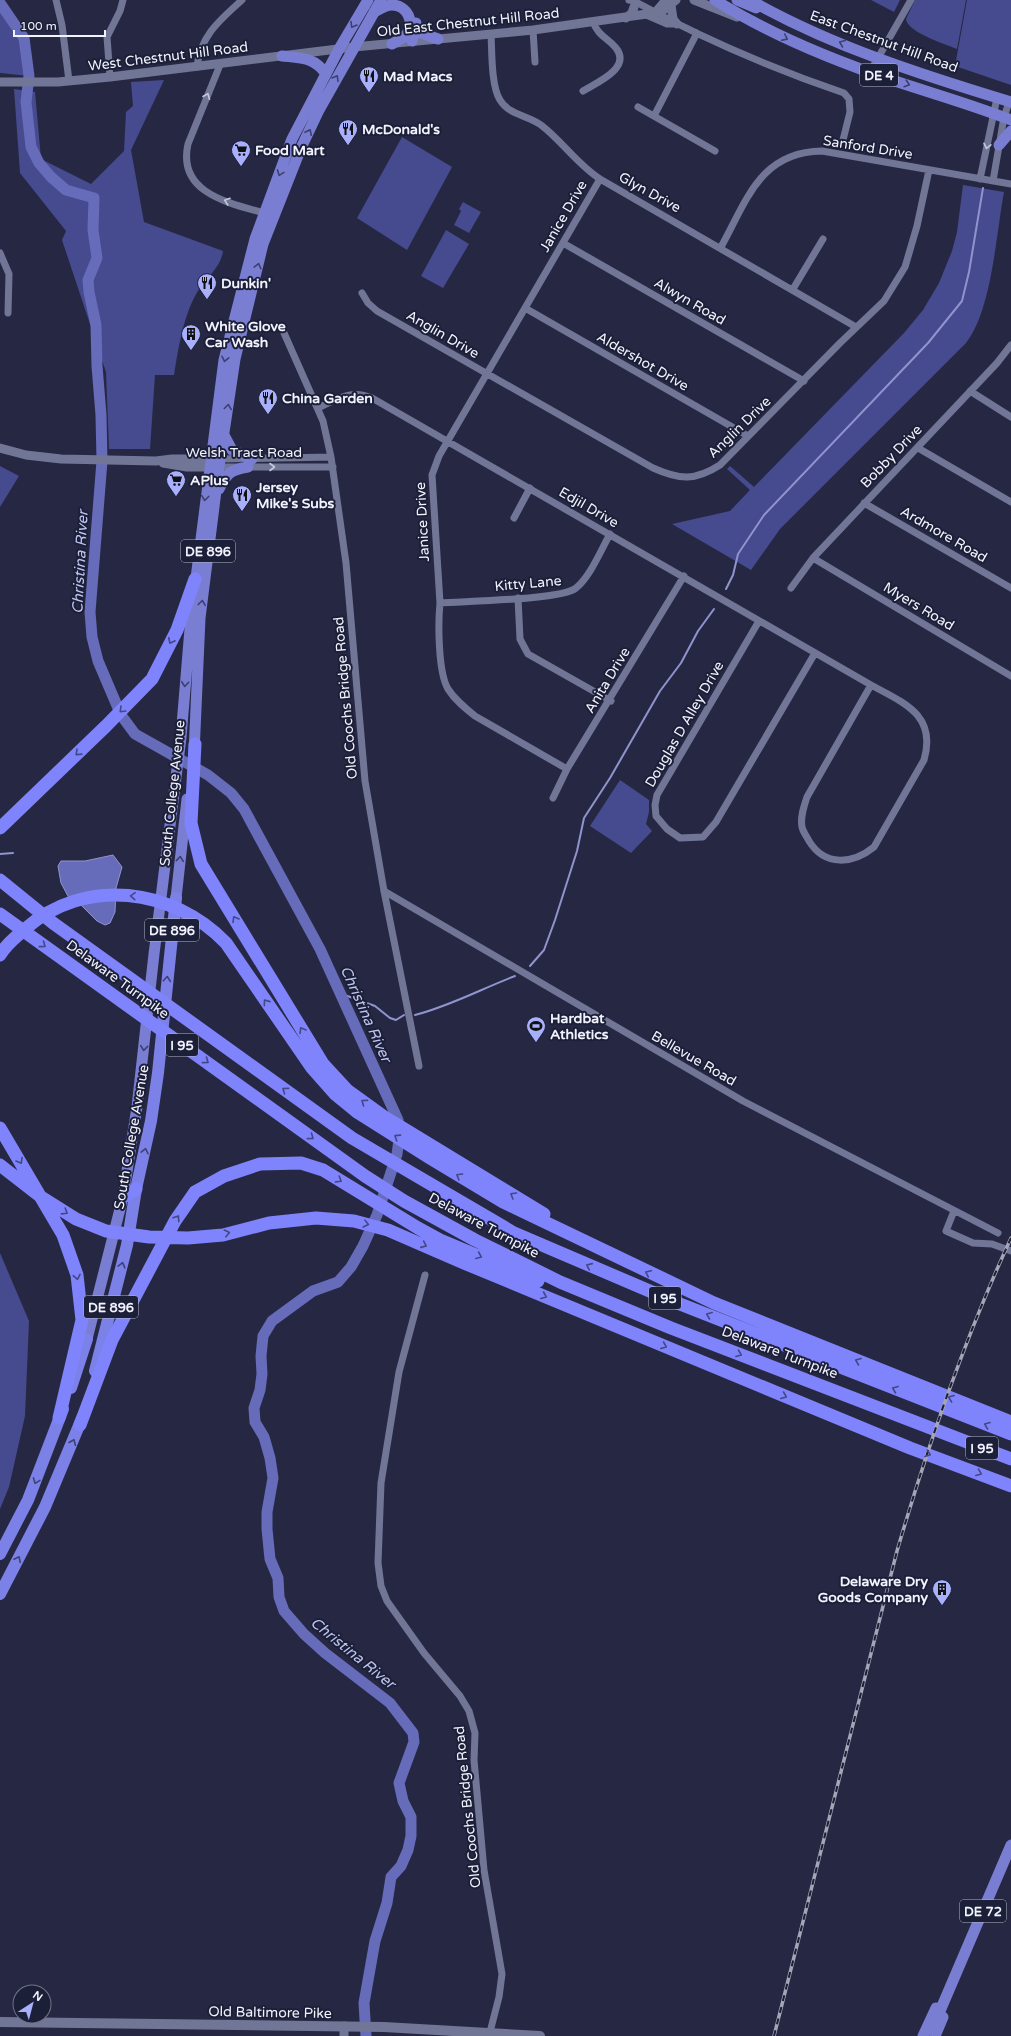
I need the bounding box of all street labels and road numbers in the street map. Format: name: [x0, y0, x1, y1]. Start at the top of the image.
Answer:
street label: Old East Chestnut Hill Road: [376, 4, 560, 41]
street label: East Chestnut Hill Road: [808, 7, 960, 76]
street label: West Chestnut Hill Road: [87, 38, 249, 75]
road number: DE 4: [860, 64, 898, 86]
street label: Sanford Drive: [822, 132, 914, 163]
street label: Glyn Drive: [616, 168, 684, 216]
street label: Janice Drive: [536, 177, 591, 255]
street label: Alwyn Road: [651, 274, 729, 329]
street label: Anglin Drive: [403, 307, 482, 362]
street label: Aldershot Drive: [594, 328, 692, 395]
street label: Anglin Drive: [704, 393, 775, 462]
street label: Bobby Drive: [857, 421, 926, 492]
street label: Welsh Tract Road: [186, 444, 302, 461]
street label: Janice Drive: [412, 482, 433, 562]
street label: Edjil Drive: [556, 484, 622, 531]
street label: Ardmore Road: [897, 503, 990, 566]
road number: DE 896: [181, 540, 235, 562]
street label: Kitty Lane: [494, 572, 562, 595]
street label: Myers Road: [880, 579, 957, 634]
street label: Old Coochs Bridge Road: [330, 616, 361, 780]
street label: Anita Drive: [581, 644, 634, 716]
street label: Douglas D Alley Drive: [641, 658, 728, 790]
street label: South College Avenue: [156, 719, 189, 867]
road number: DE 896: [145, 919, 199, 941]
street label: Delaware Turnpike: [63, 936, 172, 1022]
street label: Bellevue Road: [648, 1027, 739, 1090]
road number: I 95: [166, 1034, 198, 1056]
street label: South College Avenue: [110, 1063, 153, 1211]
street label: Delaware Turnpike: [426, 1189, 542, 1262]
road number: I 95: [649, 1287, 681, 1309]
road number: DE 896: [84, 1296, 138, 1318]
street label: Delaware Turnpike: [719, 1323, 840, 1382]
road number: I 95: [966, 1437, 998, 1459]
street label: Old Coochs Bridge Road: [451, 1725, 484, 1889]
road number: DE 72: [960, 1900, 1006, 1922]
street label: Old Baltimore Pike: [208, 2003, 332, 2022]

